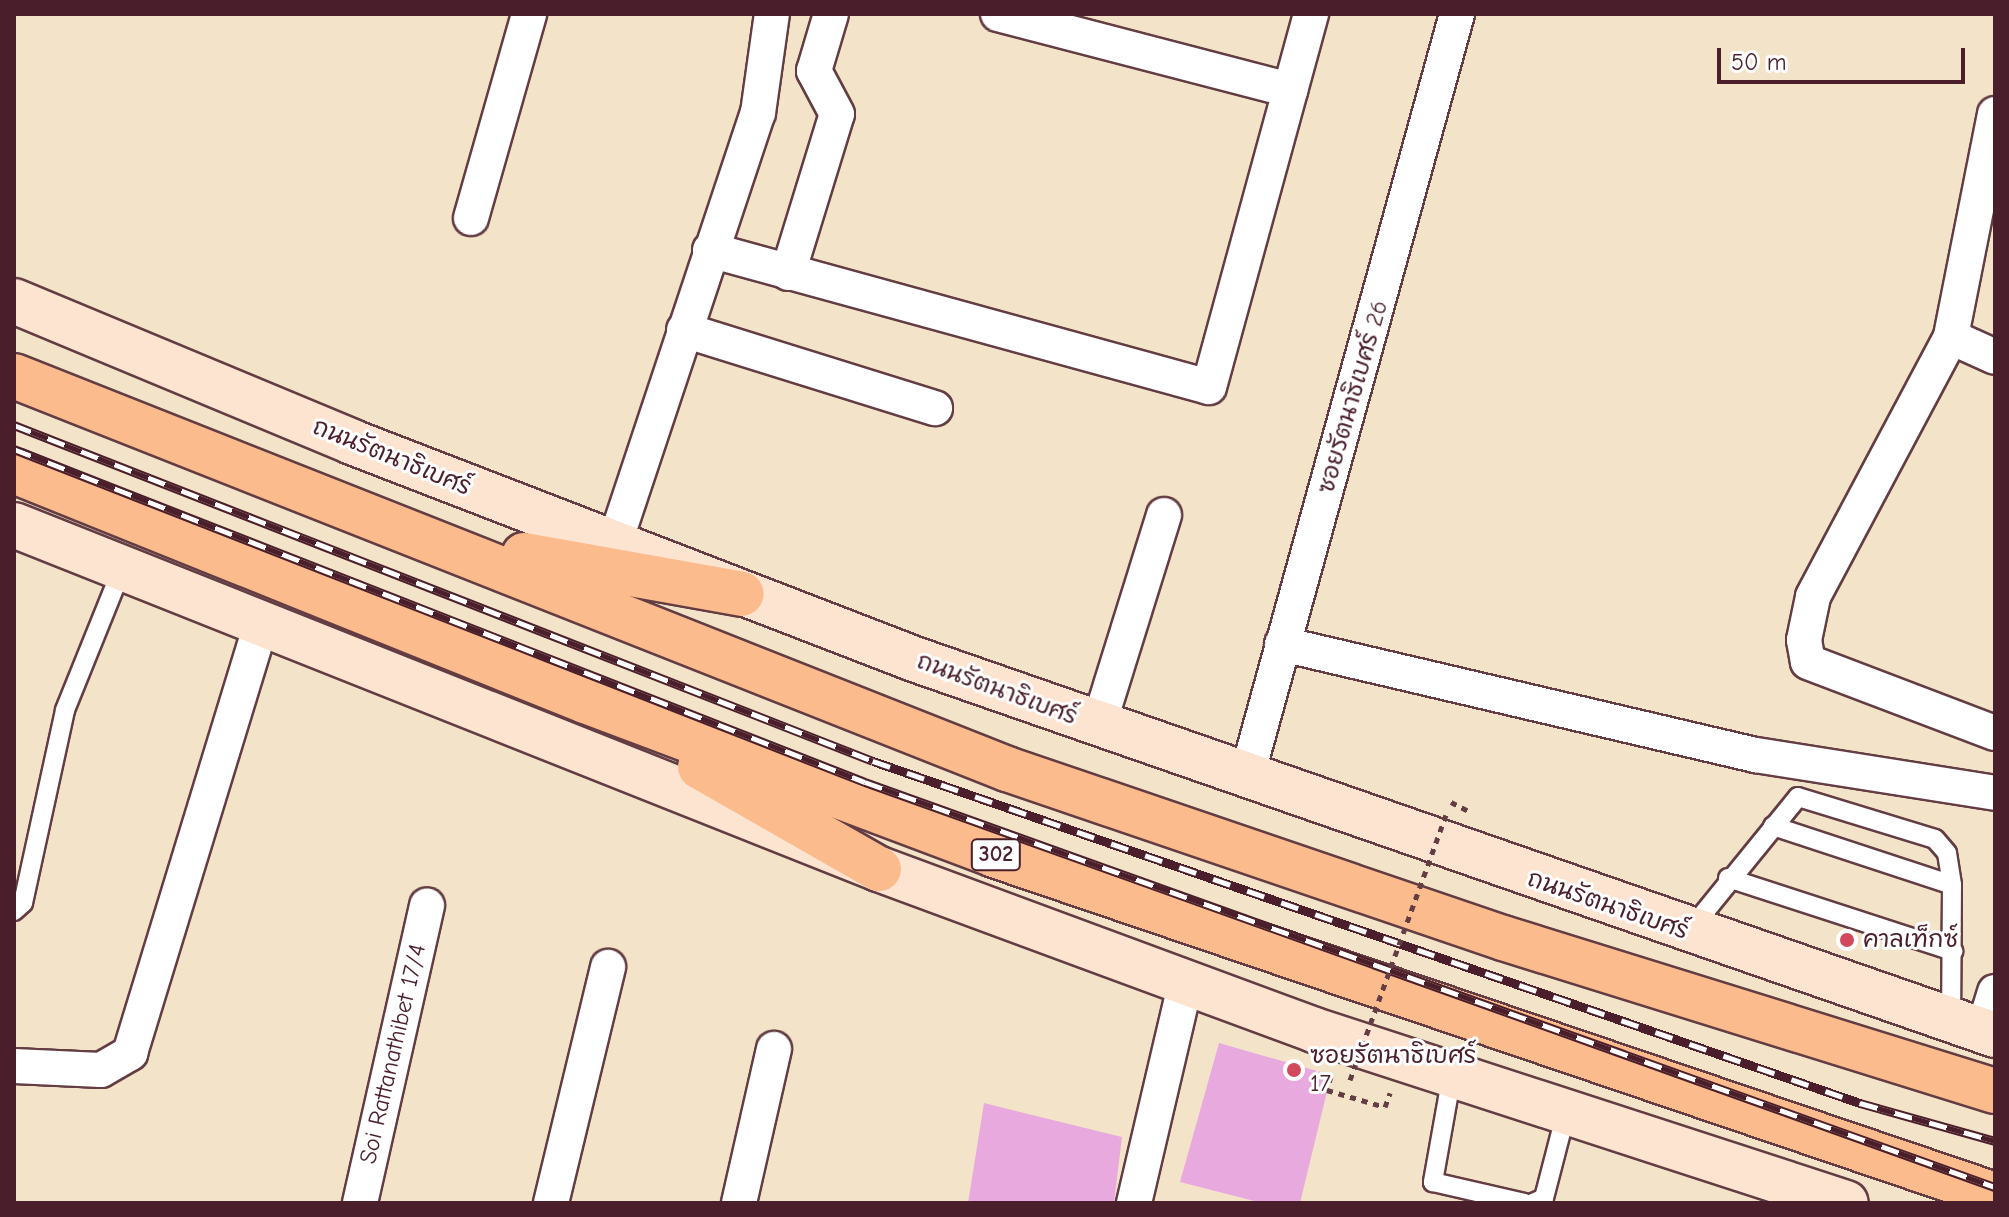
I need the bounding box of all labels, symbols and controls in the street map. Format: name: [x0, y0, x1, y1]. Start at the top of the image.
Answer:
scale bar: [1721, 32, 1969, 82]
text: 50 m: [1731, 48, 1787, 76]
street label: ซอยรัตนาธิเบศร์ 26: [1312, 297, 1394, 497]
street label: ถนนรัตนาธิเบศร์: [309, 412, 475, 502]
street label: ถนนรัตนาธิเบศร์: [913, 647, 1081, 731]
road number: 302: [970, 837, 1022, 873]
street label: ถนนรัตนาธิเบศร์: [1524, 864, 1692, 946]
place label: คาลเท็กซ์: [1863, 926, 1958, 954]
marker: คาลเท็กซ์: [1838, 931, 1856, 949]
street label: Soi Rattanathibet 17/4: [354, 941, 432, 1167]
place label: ซอยรัตนาธิเบศร์ 17: [1310, 1042, 1476, 1098]
marker: ซอยรัตนาธิเบศร์ 17: [1285, 1061, 1303, 1079]

